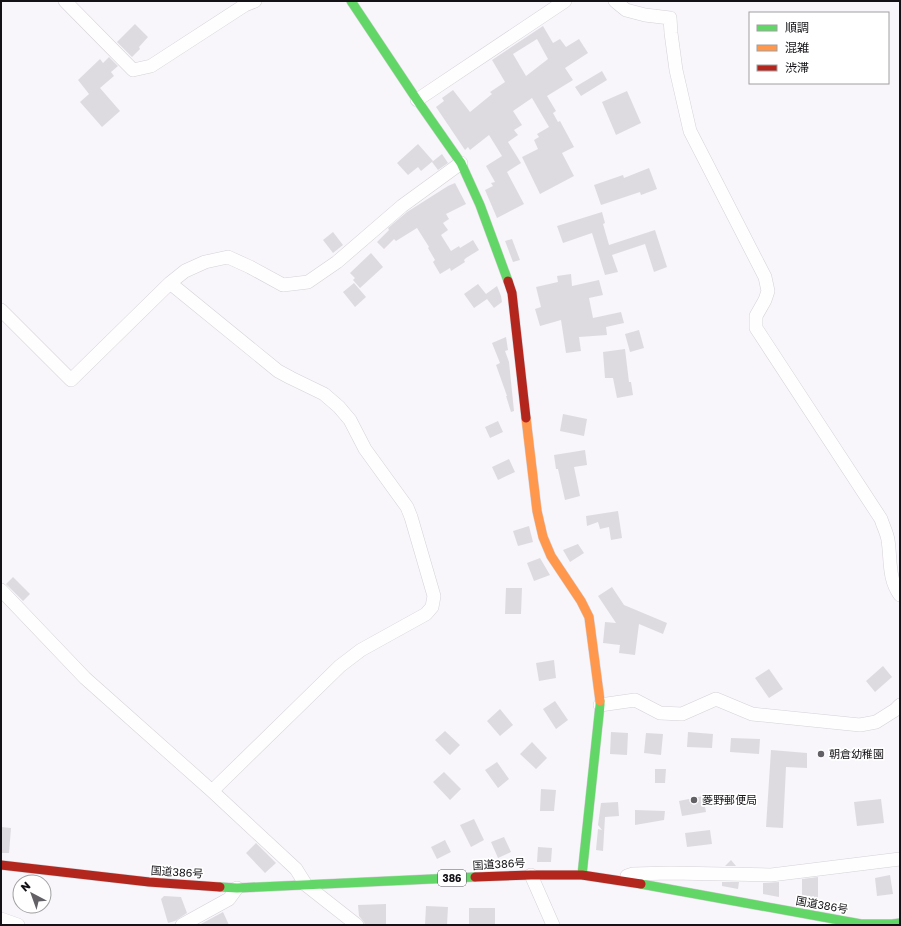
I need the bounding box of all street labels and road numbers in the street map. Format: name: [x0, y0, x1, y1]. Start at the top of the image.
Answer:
street label: 国道386号: [472, 856, 526, 871]
street label: 国道386号: [150, 863, 204, 880]
road number: 386: [438, 870, 466, 886]
street label: 国道386号: [795, 894, 849, 915]

